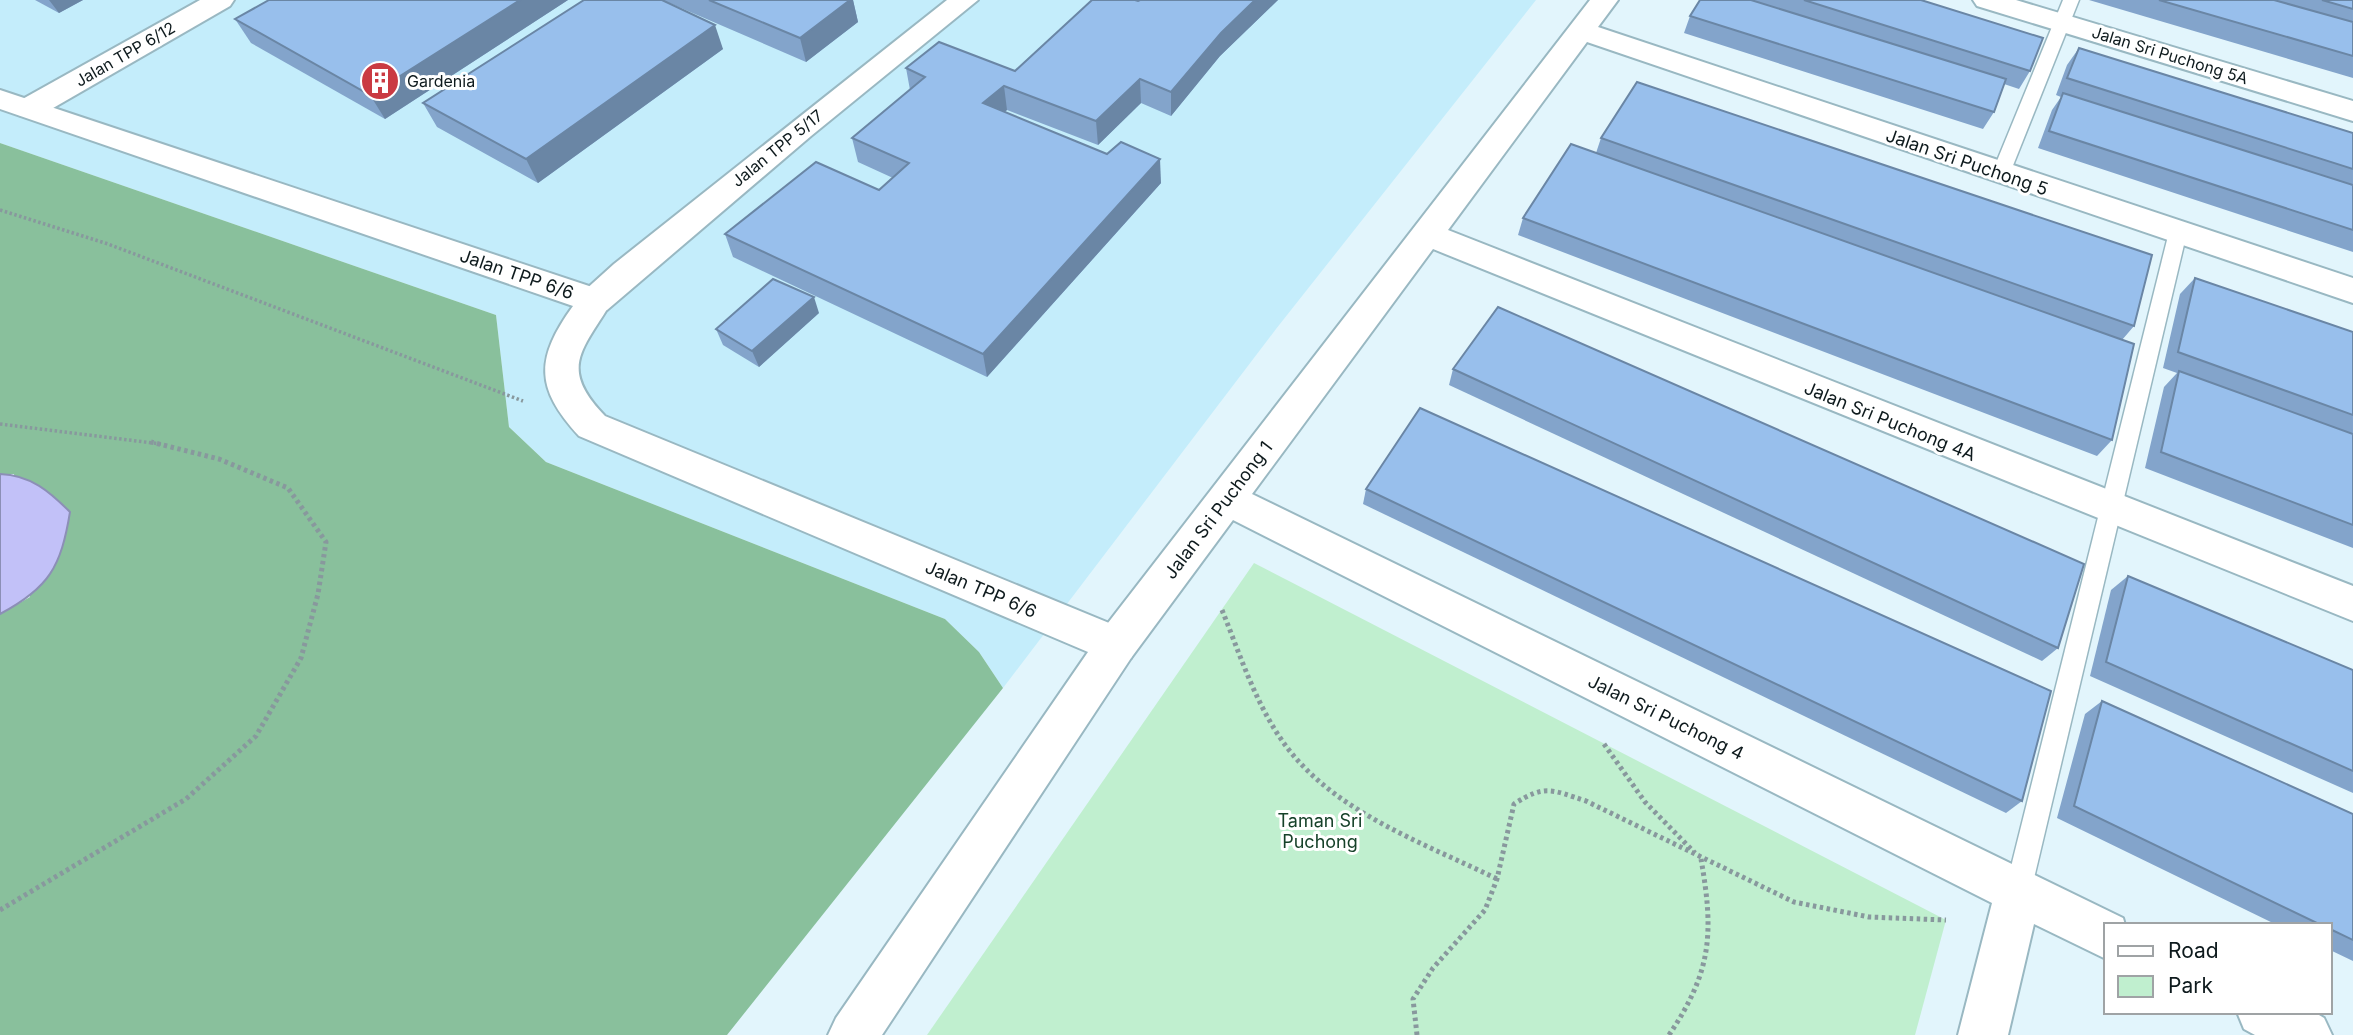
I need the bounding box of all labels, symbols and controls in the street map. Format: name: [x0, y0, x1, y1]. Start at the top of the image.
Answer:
street label: Jalan TPP 6/12: [71, 17, 179, 91]
street label: Jalan Sri Puchong 5A: [2089, 22, 2251, 88]
building icon: Gardenia: [359, 60, 401, 102]
place label: Gardenia: [407, 71, 475, 91]
street label: Jalan TPP 5/17: [727, 105, 827, 191]
street label: Jalan Sri Puchong 5: [1883, 124, 2051, 200]
street label: Jalan TPP 6/6: [457, 245, 577, 303]
street label: Jalan Sri Puchong 4A: [1801, 377, 1979, 465]
street label: Jalan Sri Puchong 1: [1160, 437, 1276, 583]
street label: Jalan TPP 6/6: [922, 556, 1040, 622]
street label: Jalan Sri Puchong 4: [1585, 670, 1747, 764]
park label: Taman Sri Puchong: [1278, 810, 1362, 852]
legend: [2104, 923, 2332, 1014]
text: Road: [2168, 938, 2219, 963]
text: Park: [2168, 973, 2213, 998]

